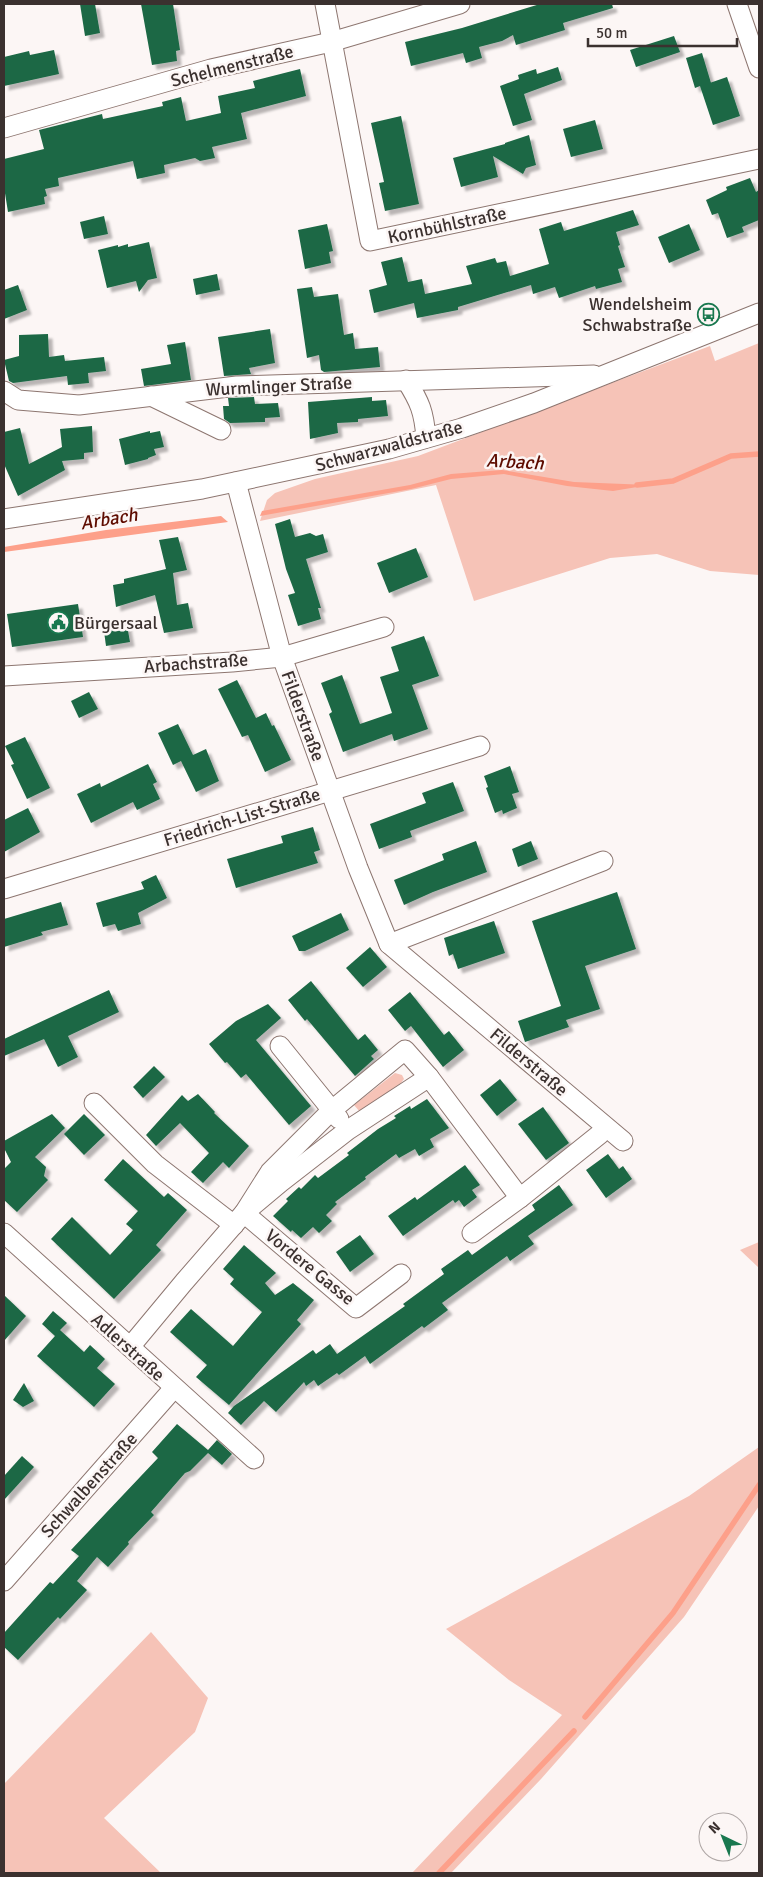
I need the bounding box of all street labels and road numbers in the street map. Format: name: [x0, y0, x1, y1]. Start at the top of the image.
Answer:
street label: Schelmenstraße: [168, 40, 296, 92]
street label: Kornbühlstraße: [386, 202, 508, 248]
street label: Wurmlinger Straße: [205, 371, 353, 401]
street label: Schwarzwaldstraße: [313, 416, 465, 476]
street label: Arbachstraße: [143, 648, 249, 678]
street label: Filderstraße: [276, 668, 330, 764]
street label: Friedrich-List-Straße: [161, 783, 323, 851]
street label: Filderstraße: [486, 1023, 572, 1101]
street label: Vordere Gasse: [261, 1224, 359, 1310]
street label: Adlerstraße: [87, 1308, 169, 1386]
street label: Schwalbenstraße: [36, 1428, 142, 1542]

